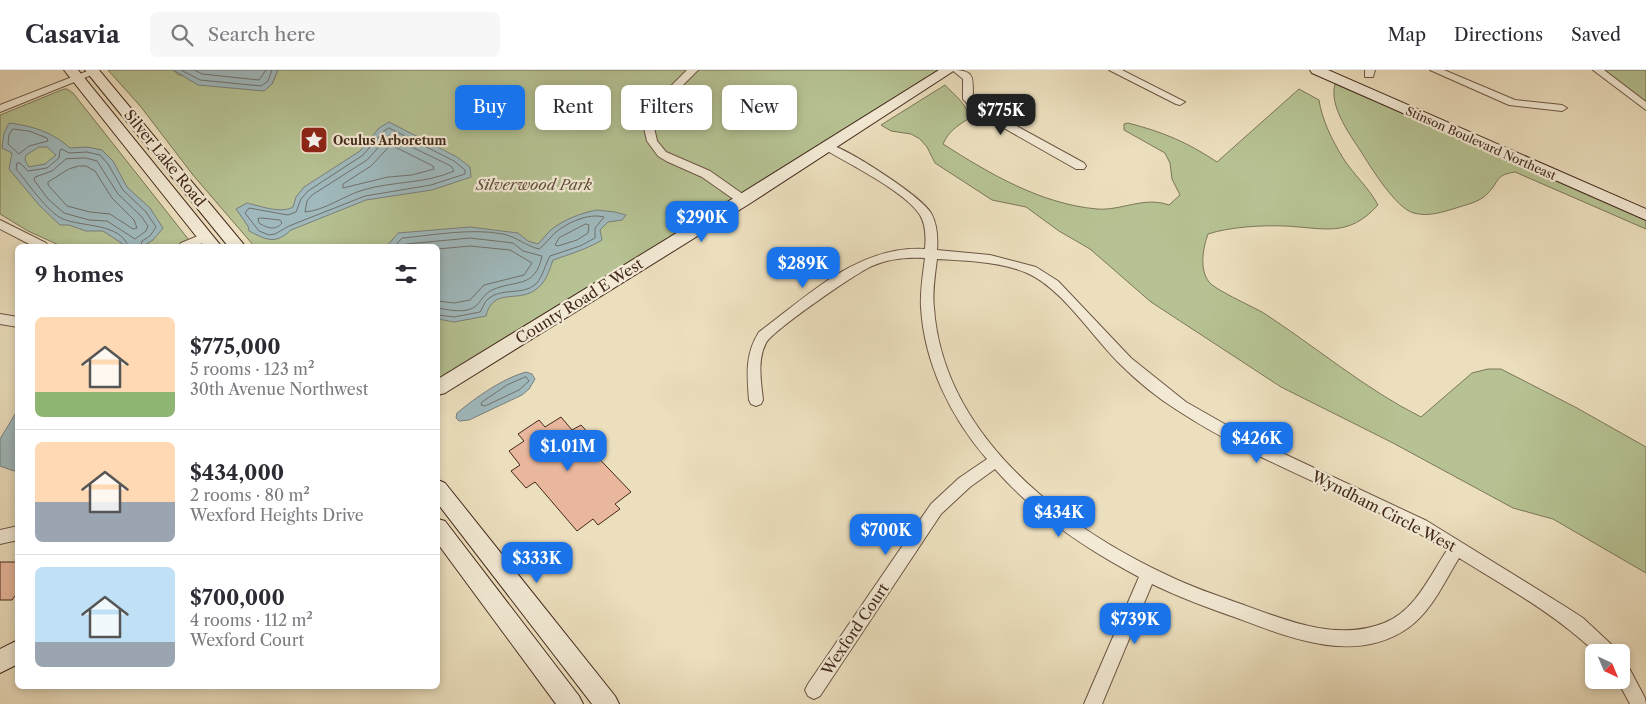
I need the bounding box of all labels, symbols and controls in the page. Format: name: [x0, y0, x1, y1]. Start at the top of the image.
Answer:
search box: [150, 12, 500, 57]
text: Casavia: [25, 20, 120, 49]
icon: search: [168, 21, 196, 49]
text: Search here: [208, 23, 315, 46]
text: Map: [1387, 24, 1426, 46]
text: Directions: [1454, 24, 1543, 46]
text: Saved: [1571, 24, 1621, 46]
chip: Buy: [455, 85, 525, 130]
chip: Rent: [535, 85, 611, 130]
chip: Filters: [621, 85, 712, 130]
chip: New: [722, 85, 797, 130]
pin: $775K: [966, 93, 1036, 136]
text: $775K: [977, 100, 1025, 120]
street label: Stinson Boulevard Northeast: [1403, 103, 1559, 183]
street label: Silver Lake Road: [120, 106, 210, 210]
place icon: Oculus Arboretum: [299, 125, 329, 155]
place label: Oculus Arboretum: [333, 133, 446, 148]
park label: Silverwood Park: [475, 175, 592, 194]
pin: $290K: [667, 200, 737, 243]
text: $290K: [677, 207, 727, 227]
pin: $289K: [768, 246, 838, 289]
text: $289K: [778, 253, 828, 273]
street label: County Road E West: [512, 254, 647, 348]
icon: filters: [392, 260, 420, 288]
text: 9 homes: [35, 262, 124, 287]
text: $775,000: [190, 334, 281, 359]
icon: home: [75, 337, 135, 397]
text: 5 rooms · 123 m²: [190, 359, 314, 379]
text: 30th Avenue Northwest: [190, 379, 368, 399]
pin: $426K: [1222, 422, 1292, 464]
text: $426K: [1232, 428, 1282, 448]
pin: $1.01M: [527, 430, 609, 472]
text: $1.01M: [541, 436, 595, 456]
text: $434,000: [190, 460, 284, 485]
icon: home: [75, 462, 135, 522]
street label: Wyndham Circle West: [1308, 466, 1460, 556]
text: 2 rooms · 80 m²: [190, 485, 310, 505]
pin: $434K: [1024, 496, 1094, 538]
text: $434K: [1034, 502, 1084, 522]
text: Wexford Heights Drive: [190, 505, 364, 525]
pin: $700K: [851, 514, 921, 556]
text: $700K: [861, 520, 911, 540]
pin: $333K: [502, 542, 572, 584]
text: $333K: [513, 548, 561, 568]
street label: Wexford Court: [817, 579, 893, 679]
text: $700,000: [190, 585, 285, 610]
icon: home: [75, 587, 135, 647]
pin: $739K: [1100, 602, 1170, 645]
text: $739K: [1111, 609, 1159, 629]
text: 4 rooms · 112 m²: [190, 610, 313, 630]
text: Wexford Court: [190, 630, 304, 650]
north arrow: [1585, 644, 1630, 689]
map controls: [1585, 644, 1630, 689]

